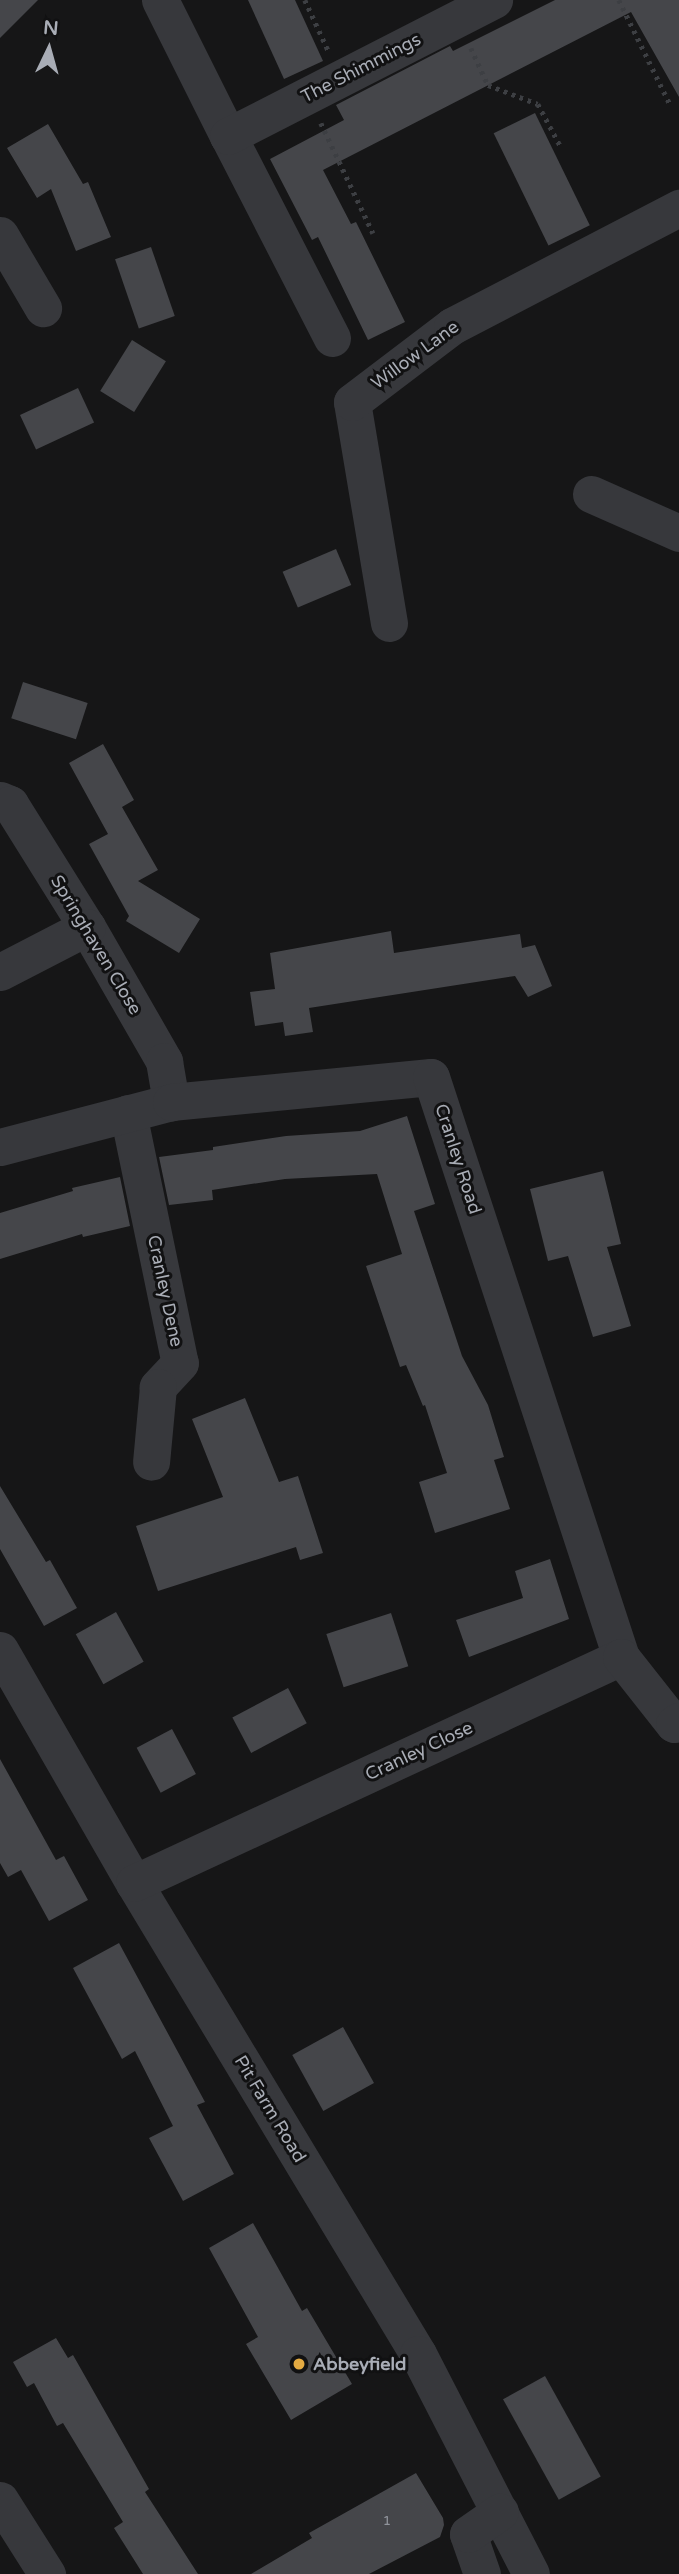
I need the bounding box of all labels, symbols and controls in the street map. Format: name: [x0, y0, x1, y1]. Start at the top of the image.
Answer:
north arrow: [14, 14, 84, 84]
text: N: [42, 16, 59, 40]
street label: The Shimmings: [297, 29, 425, 107]
street label: Willow Lane: [367, 316, 463, 394]
street label: Springhaven Close: [46, 871, 146, 1019]
street label: Cranley Road: [430, 1101, 486, 1217]
street label: Cranley Dene: [143, 1233, 187, 1349]
street label: Cranley Close: [362, 1717, 476, 1785]
street label: Pit Farm Road: [230, 2052, 310, 2166]
place label: Abbeyfield: [313, 2353, 406, 2375]
marker: Abbeyfield: [291, 2356, 307, 2372]
house number: 1: [383, 2513, 391, 2529]

